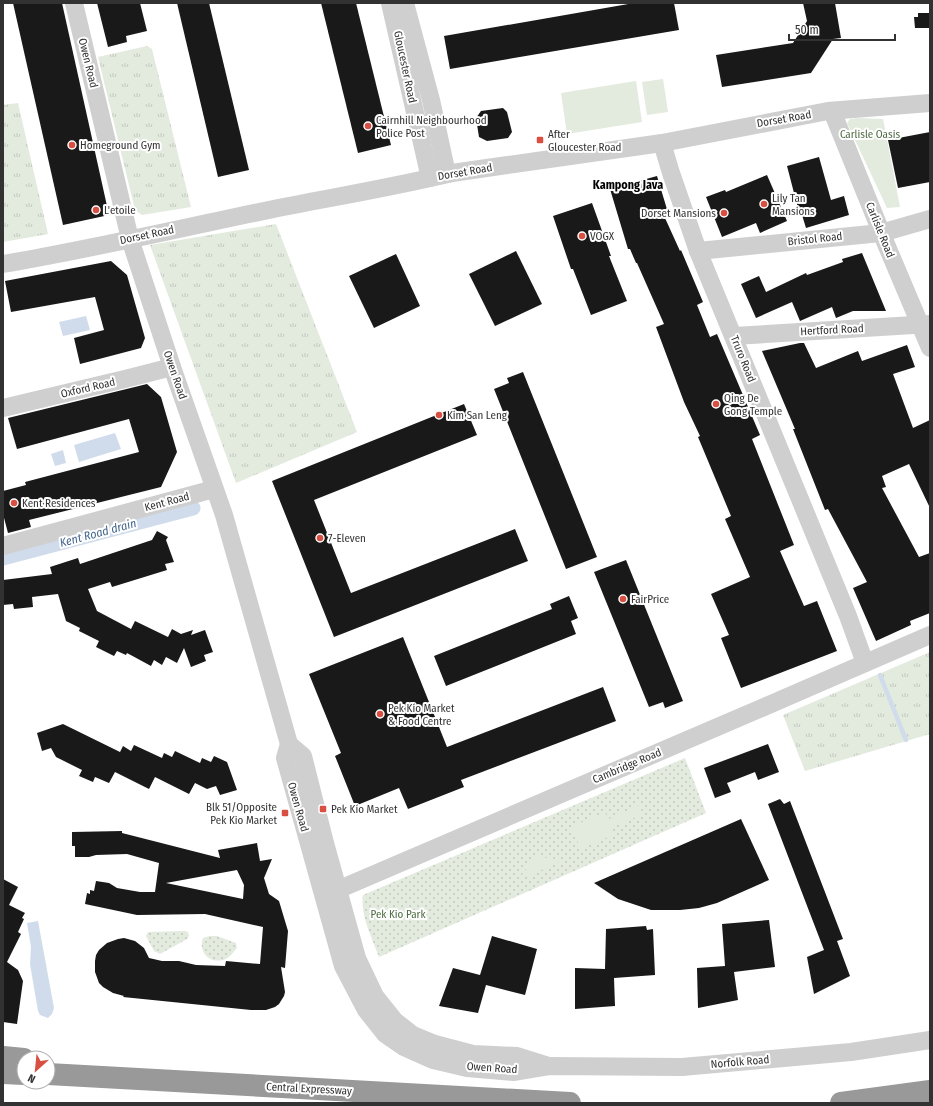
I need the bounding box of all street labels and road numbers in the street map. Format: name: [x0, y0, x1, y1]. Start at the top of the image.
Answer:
street label: Gloucester Road: [391, 30, 419, 104]
street label: Owen Road: [76, 37, 100, 89]
street label: Dorset Road: [756, 108, 812, 130]
street label: Dorset Road: [437, 161, 493, 183]
street label: Carlisle Road: [863, 200, 897, 260]
street label: Dorset Road: [119, 223, 175, 247]
street label: Bristol Road: [787, 230, 843, 248]
street label: Hertford Road: [800, 322, 864, 338]
street label: Truro Road: [728, 334, 758, 384]
street label: Owen Road: [161, 349, 189, 401]
street label: Oxford Road: [60, 375, 116, 401]
street label: Kent Road: [143, 490, 191, 514]
street label: Cambridge Road: [591, 746, 663, 786]
street label: Owen Road: [285, 781, 311, 833]
street label: Norfolk Road: [710, 1053, 770, 1071]
street label: Owen Road: [466, 1060, 518, 1076]
street label: Central Expressway: [266, 1080, 352, 1098]

